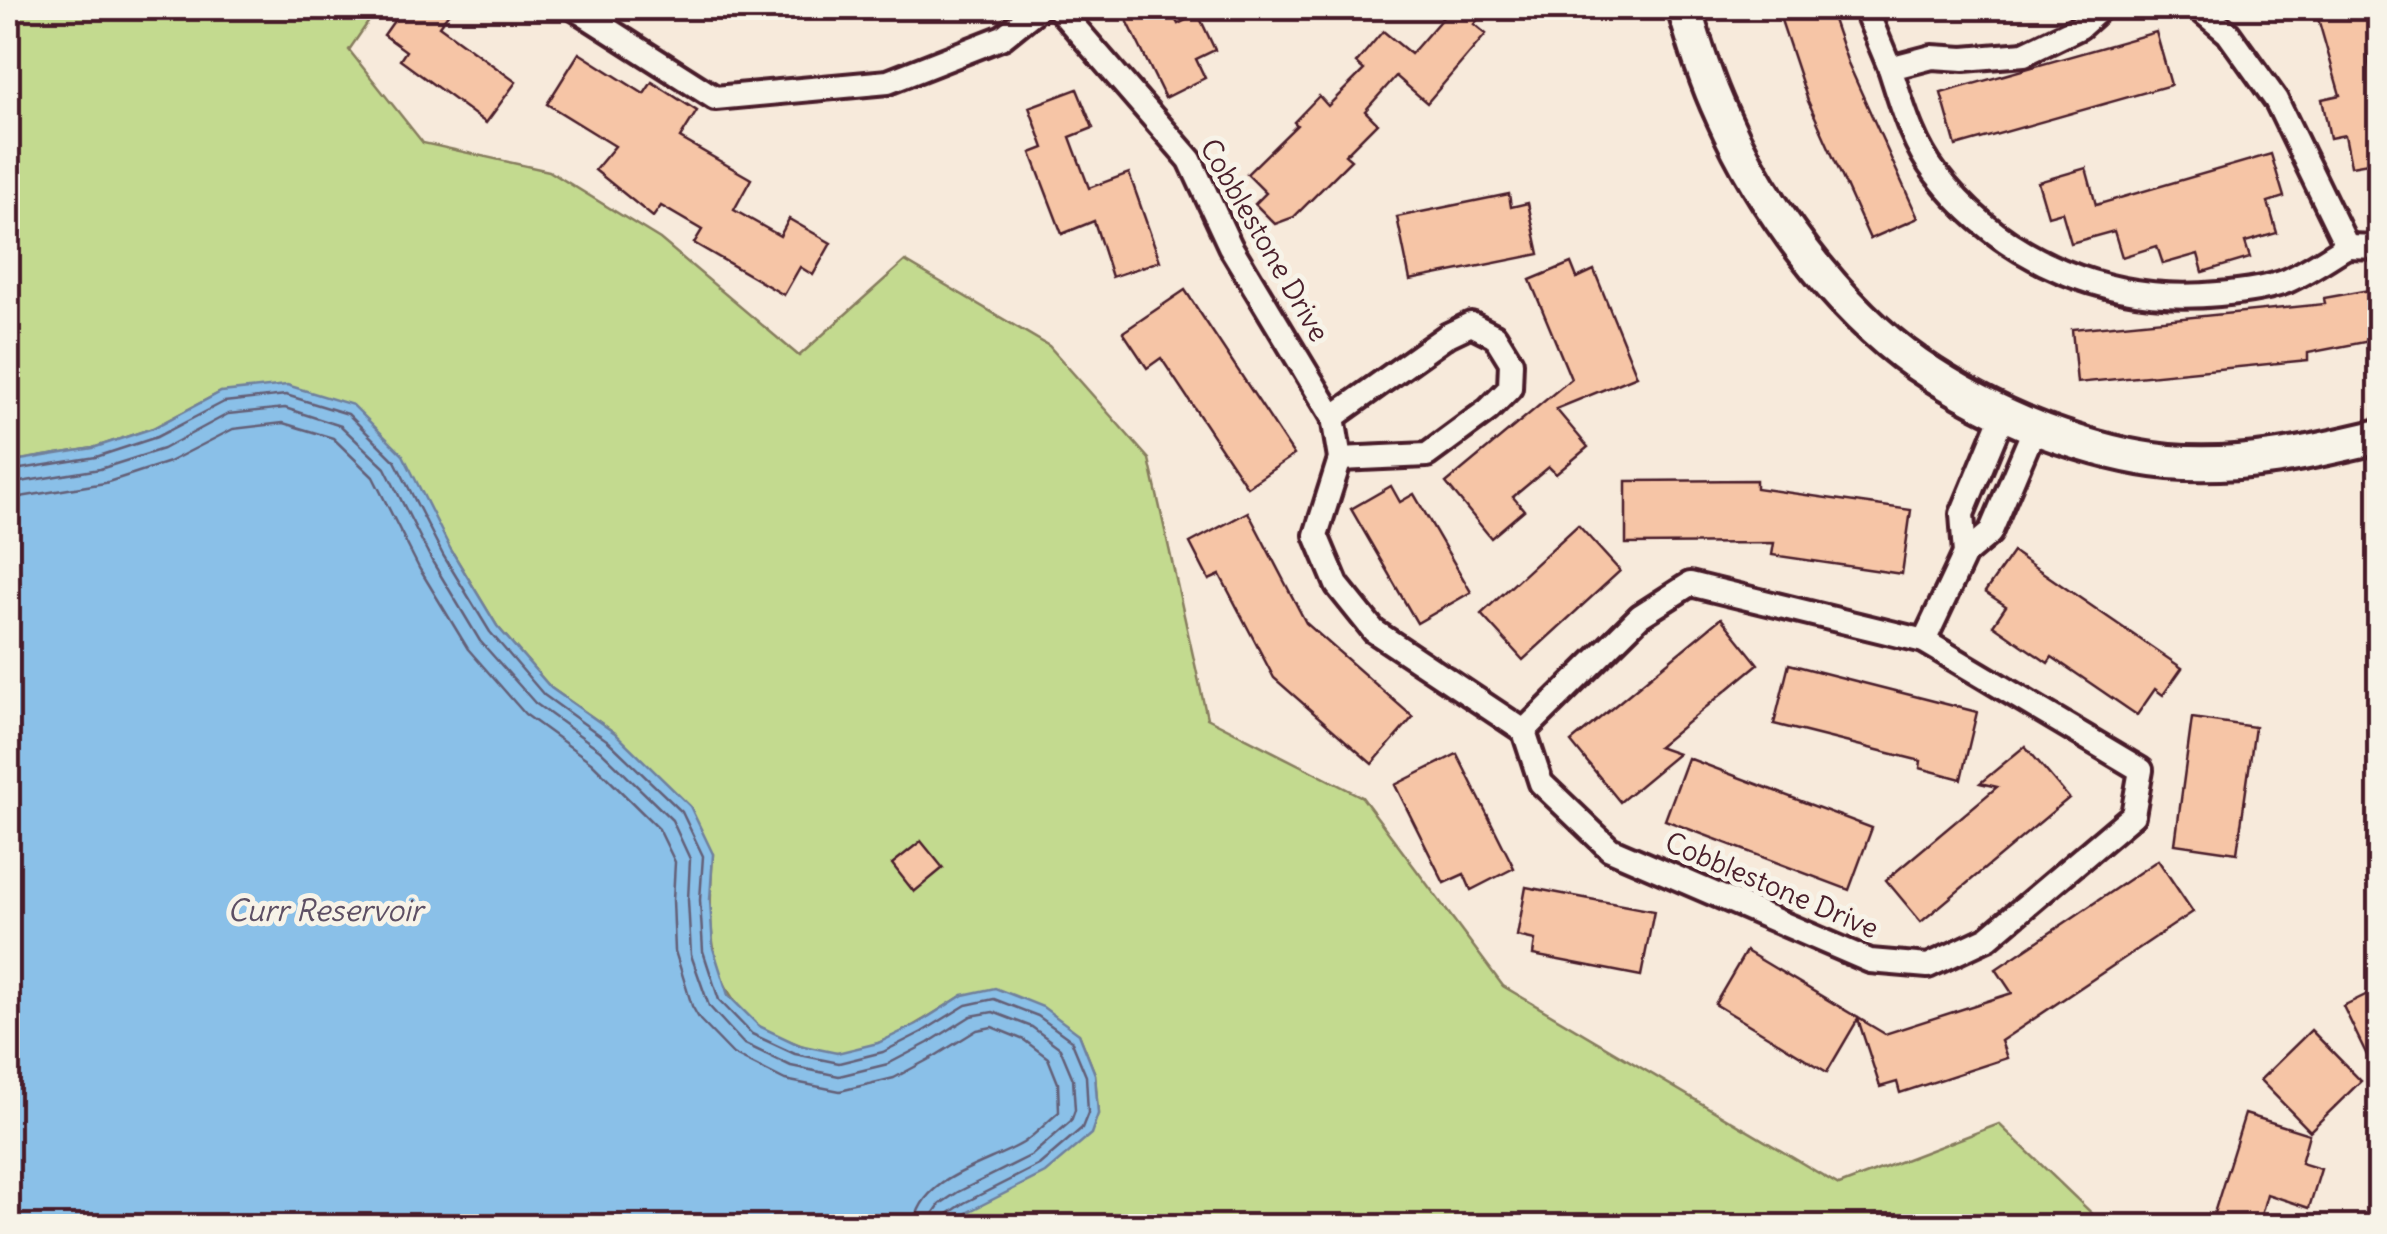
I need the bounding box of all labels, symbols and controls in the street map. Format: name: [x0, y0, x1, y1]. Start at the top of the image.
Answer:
street label: Cobblestone Drive: [1192, 132, 1338, 348]
street label: Cobblestone Drive: [1660, 824, 1884, 946]
water label: Curr Reservoir: [227, 891, 426, 929]

